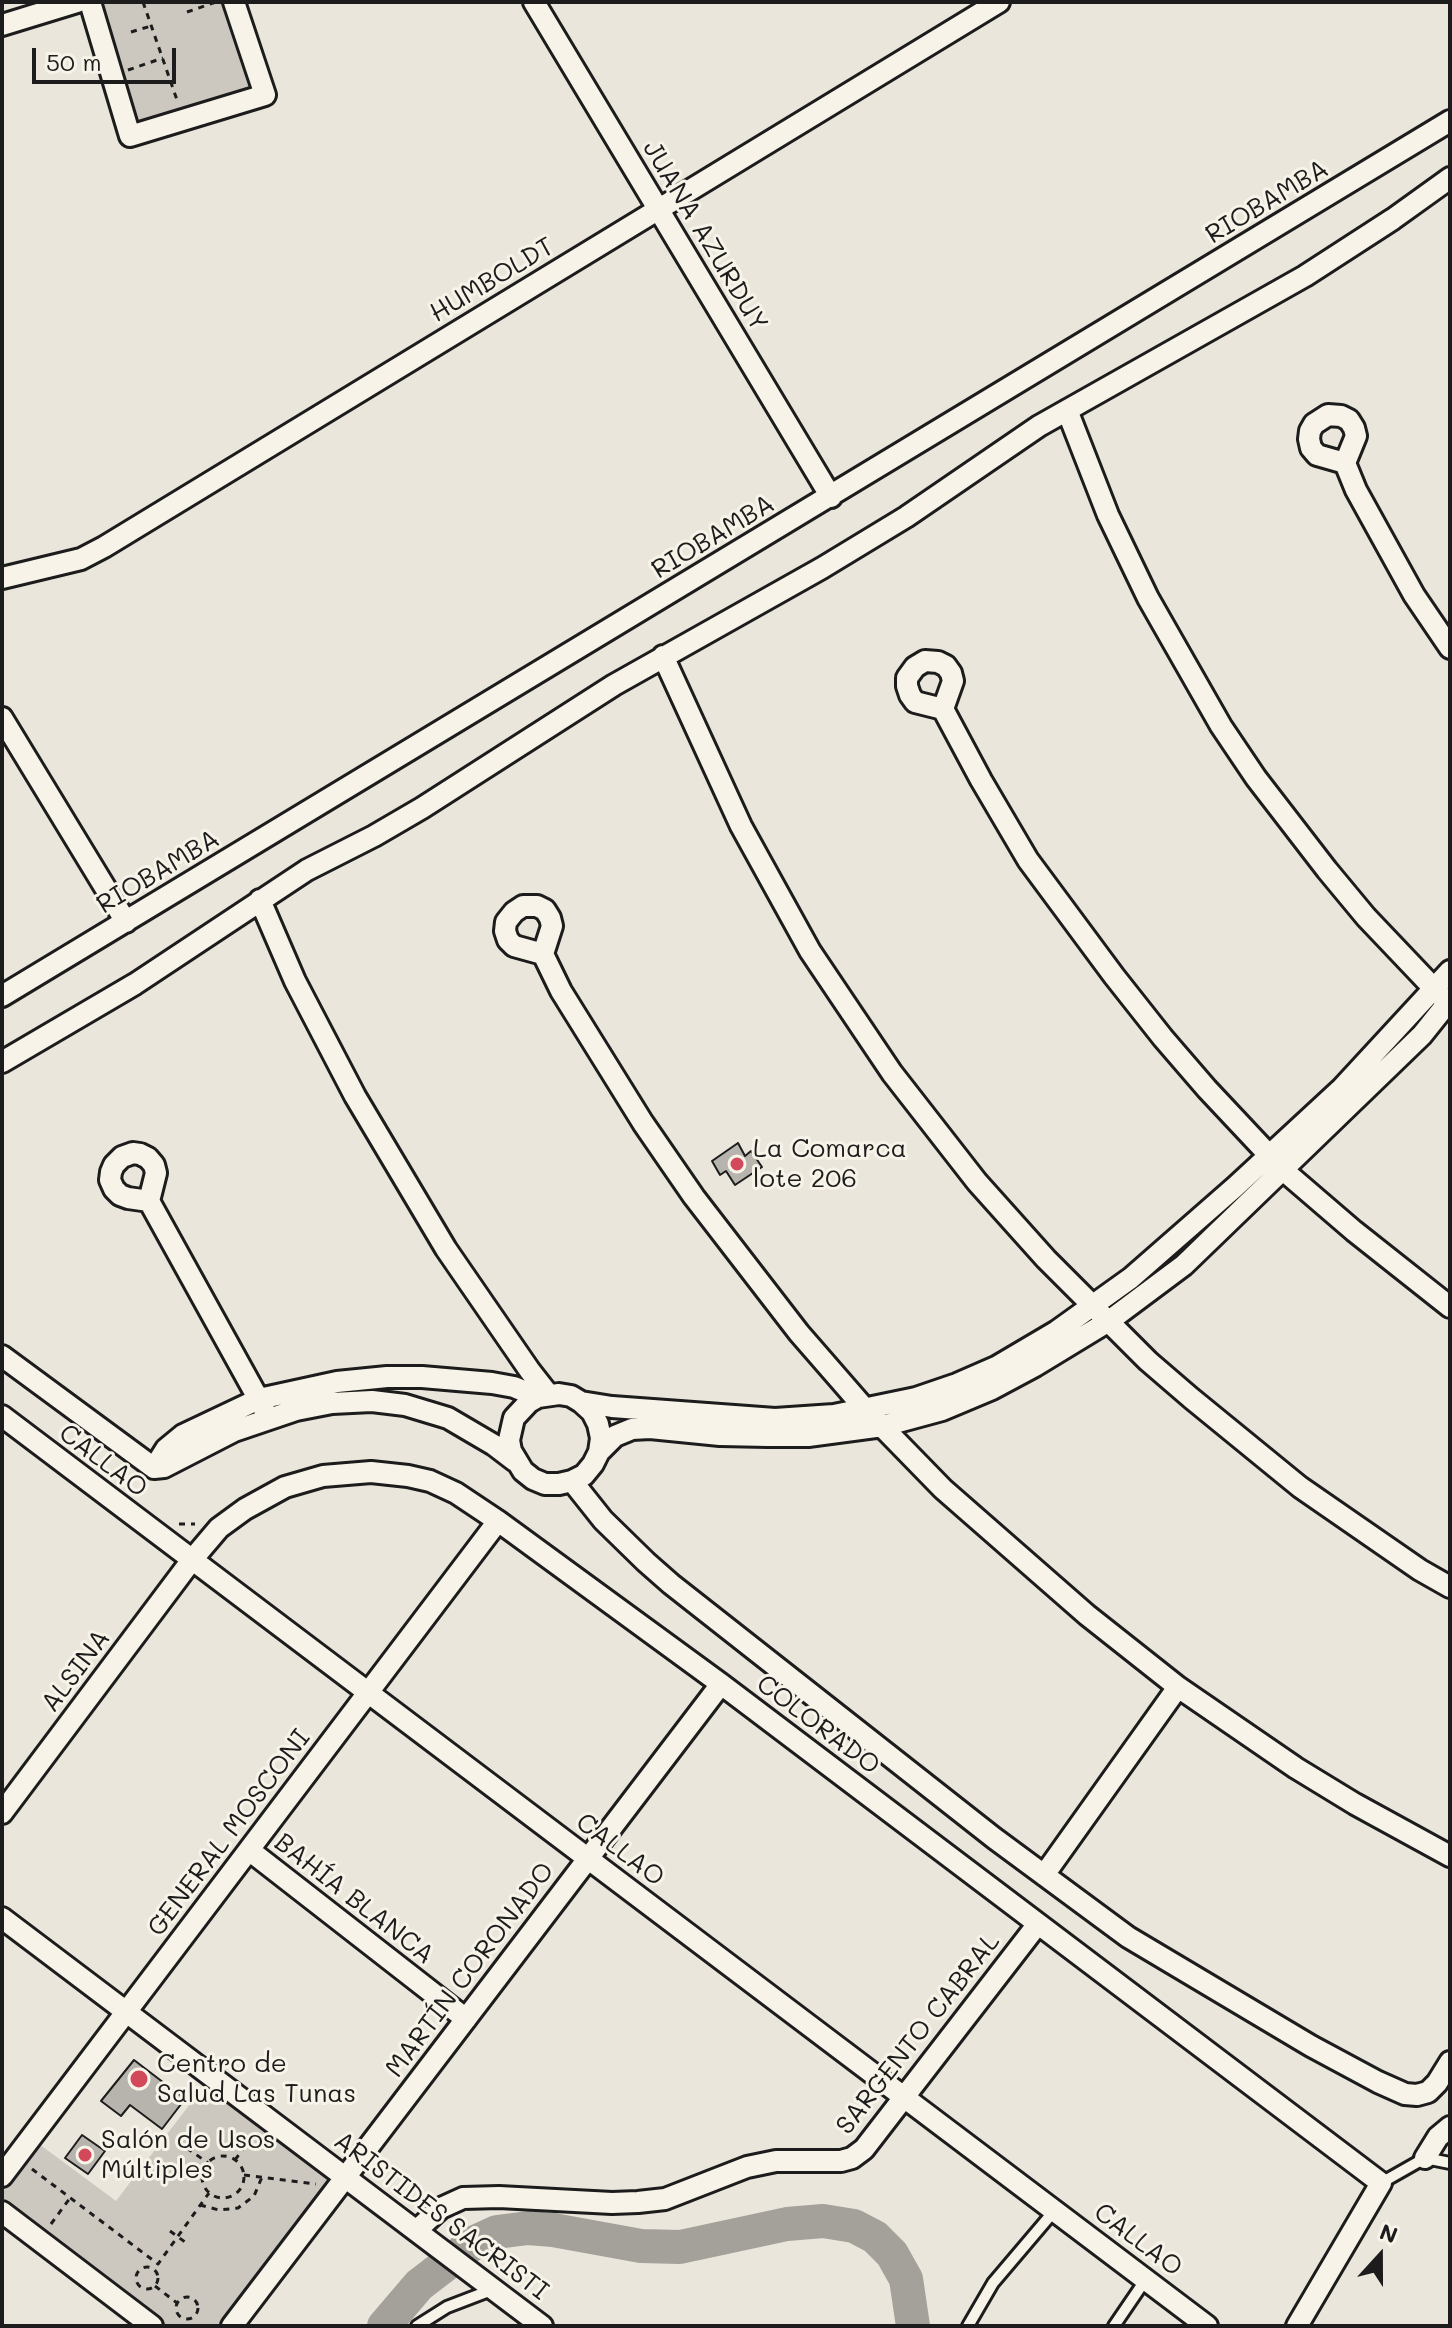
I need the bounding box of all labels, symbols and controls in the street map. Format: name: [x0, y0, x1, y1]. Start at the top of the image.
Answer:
scale bar: [36, 32, 180, 82]
text: 50 m: [46, 46, 102, 77]
street label: JUANA AZURDUY: [636, 135, 774, 337]
street label: RIOBAMBA: [1200, 153, 1334, 251]
street label: HUMBOLDT: [424, 231, 560, 329]
street label: RIOBAMBA: [646, 488, 780, 586]
street label: RIOBAMBA: [91, 823, 225, 921]
place label: La Comarca lote 206: [753, 1133, 907, 1194]
marker: La Comarca lote 206: [728, 1155, 746, 1173]
street label: CALLAO: [53, 1418, 153, 1504]
street label: ALSINA: [35, 1624, 117, 1718]
street label: COLORADO: [750, 1668, 886, 1782]
street label: GENERAL MOSCONI: [141, 1724, 317, 1942]
street label: CALLAO: [570, 1807, 670, 1893]
street label: BAHÍA BLANCA: [268, 1827, 440, 1971]
street label: MARTÍN CORONADO: [379, 1856, 561, 2084]
street label: SARGENTO CABRAL: [830, 1927, 1006, 2141]
place label: Centro de Salud Las Tunas: [157, 2048, 356, 2110]
marker: Centro de Salud Las Tunas: [128, 2068, 150, 2090]
place label: Salón de Usos Múltiples: [101, 2124, 275, 2186]
street label: ARISTIDES SACRISTI: [328, 2125, 554, 2307]
marker: Salón de Usos Múltiples: [76, 2146, 94, 2164]
street label: CALLAO: [1088, 2197, 1188, 2283]
north arrow: [1340, 2216, 1420, 2296]
text: N: [1376, 2217, 1402, 2250]

